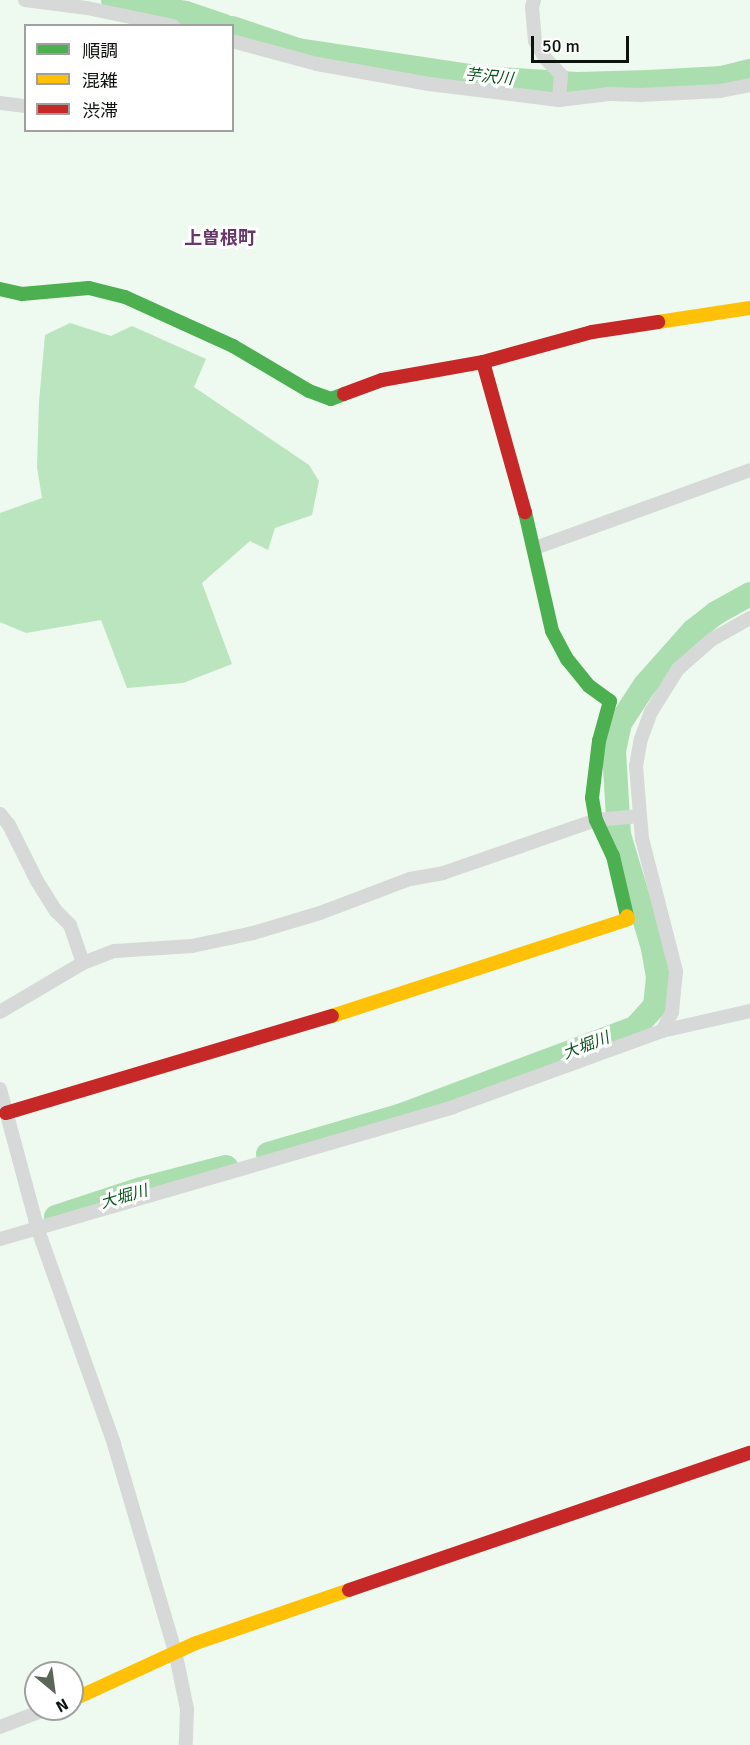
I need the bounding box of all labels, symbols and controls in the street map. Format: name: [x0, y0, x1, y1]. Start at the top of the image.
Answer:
legend: [24, 24, 234, 132]
scale bar: [534, 24, 632, 62]
text: 50 m: [542, 35, 580, 57]
text: 順調: [82, 40, 118, 62]
water label: 芋沢川: [464, 65, 514, 89]
text: 混雑: [82, 70, 118, 92]
text: 渋滞: [82, 100, 118, 122]
district label: 上曽根町: [184, 227, 256, 249]
water label: 大堀川: [560, 1028, 612, 1064]
water label: 大堀川: [98, 1181, 150, 1213]
north arrow: [24, 1661, 84, 1721]
text: N: [52, 1694, 71, 1716]

